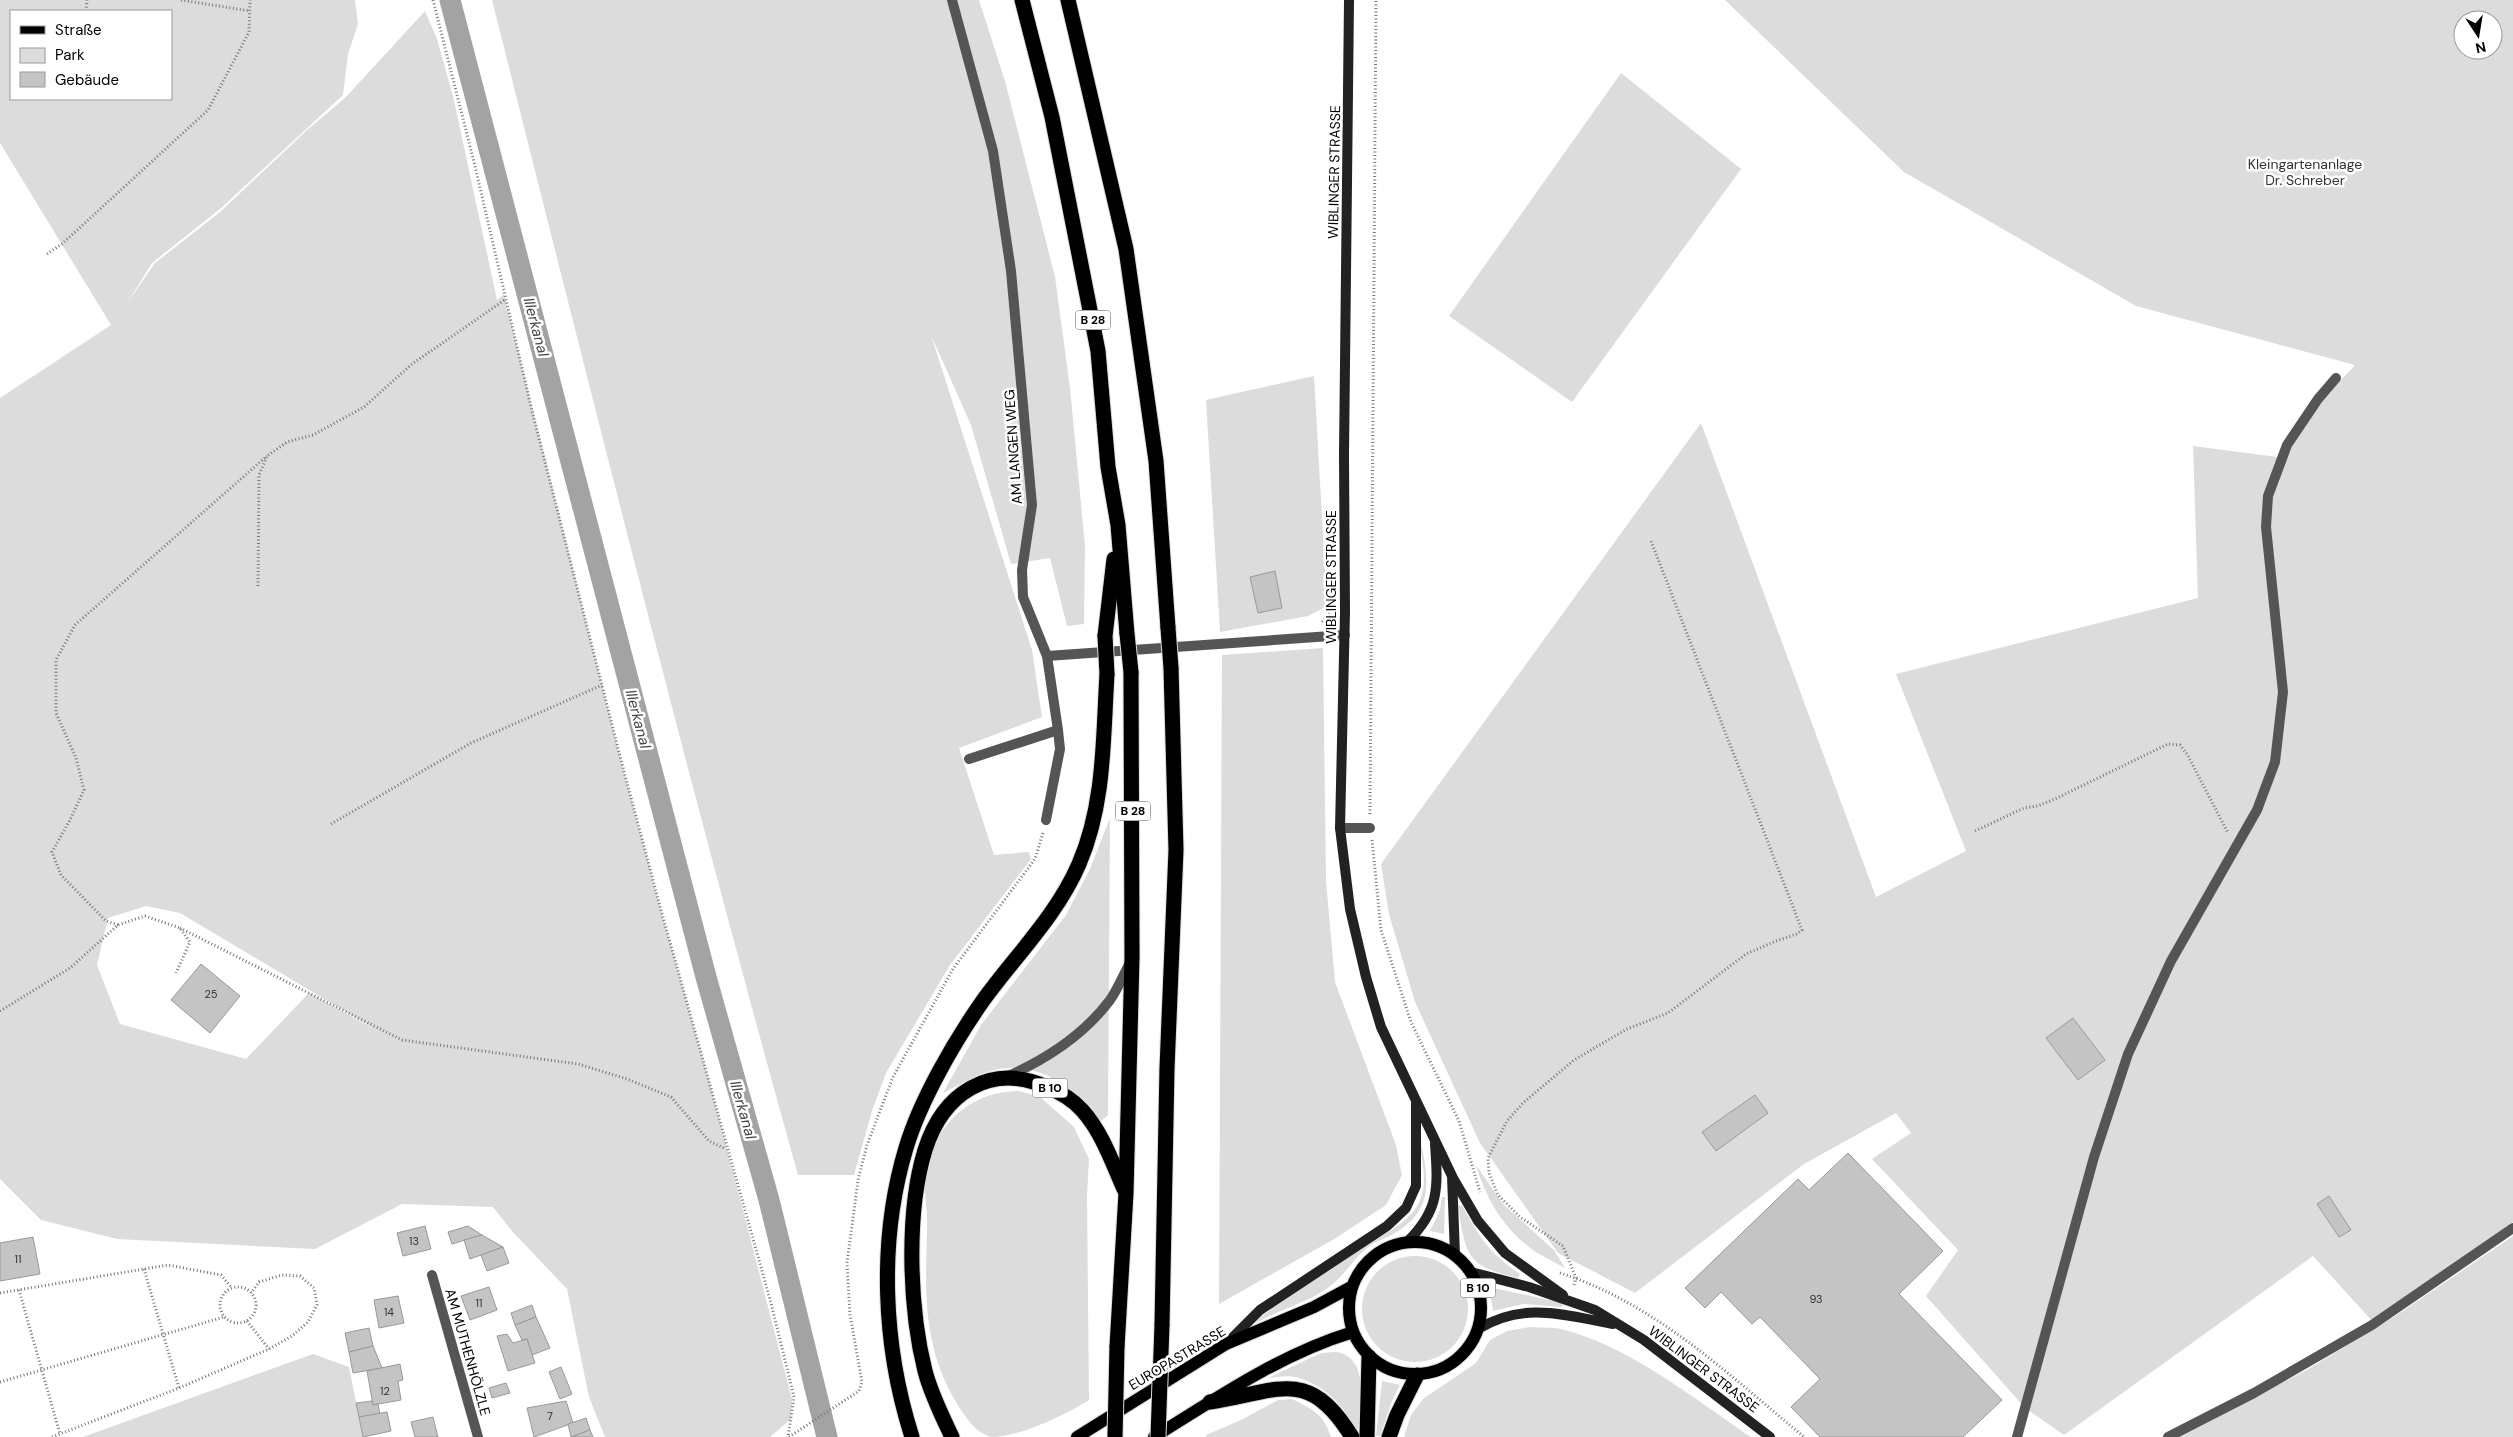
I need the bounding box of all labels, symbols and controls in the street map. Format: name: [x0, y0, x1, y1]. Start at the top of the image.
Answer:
legend: [10, 10, 172, 100]
north arrow: [2453, 10, 2503, 60]
text: Straße: [55, 20, 102, 40]
text: N: [2474, 38, 2488, 58]
text: Park: [55, 45, 85, 65]
text: Gebäude: [55, 70, 119, 90]
street label: WIBLINGER STRASSE: [1324, 105, 1344, 239]
park label: Kleingartenanlage Dr. Schreber: [2248, 155, 2362, 189]
water label: Illerkanal: [519, 295, 554, 359]
road number: B 28: [1076, 310, 1110, 330]
street label: AM LANGEN WEG: [1000, 389, 1026, 505]
street label: WIBLINGER STRASSE: [1322, 510, 1340, 644]
water label: Illerkanal: [621, 687, 656, 751]
road number: B 28: [1116, 801, 1150, 820]
house number: 25: [204, 987, 218, 1001]
water label: Illerkanal: [725, 1078, 761, 1142]
road number: B 10: [1032, 1078, 1068, 1098]
house number: 13: [409, 1234, 419, 1248]
house number: 11: [15, 1252, 21, 1266]
road number: B 10: [1460, 1278, 1496, 1298]
street label: AM MUTHENHÖLZLE: [441, 1286, 495, 1418]
house number: 93: [1809, 1292, 1823, 1306]
house number: 11: [476, 1296, 482, 1310]
house number: 14: [384, 1305, 394, 1319]
street label: EUROPASTRASSE: [1125, 1322, 1229, 1394]
street label: WIBLINGER STRASSE: [1645, 1322, 1763, 1416]
house number: 12: [380, 1384, 390, 1398]
house number: 7: [547, 1409, 553, 1423]

